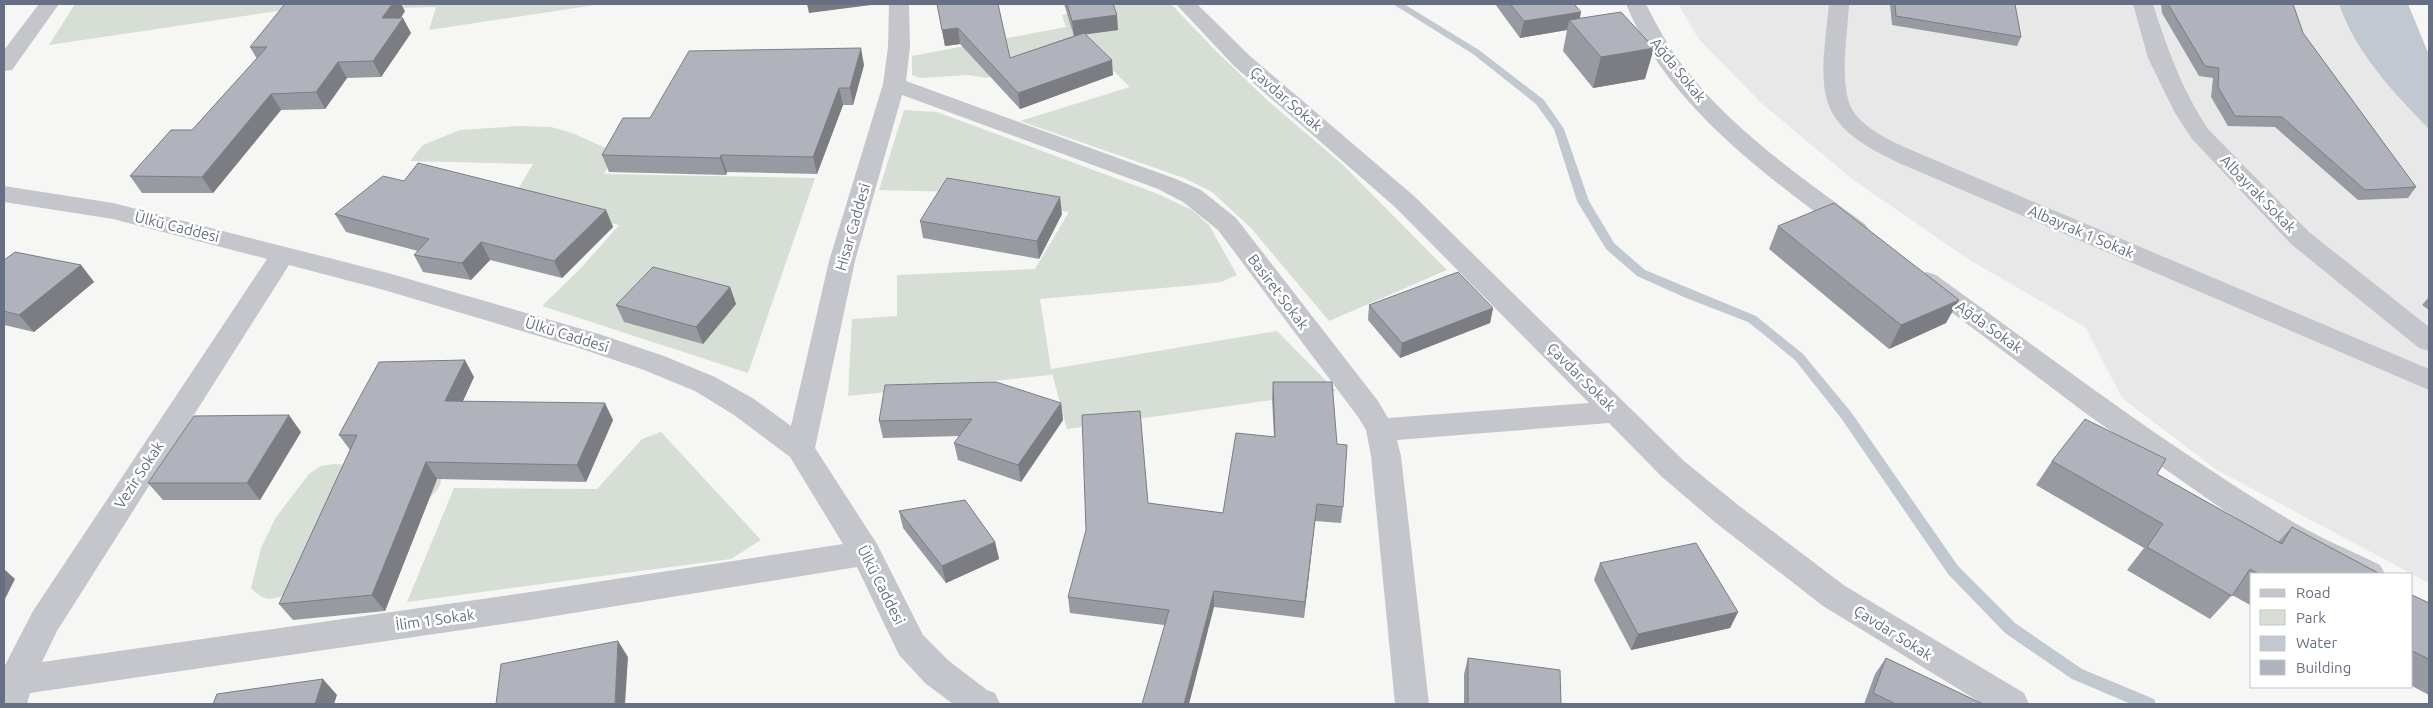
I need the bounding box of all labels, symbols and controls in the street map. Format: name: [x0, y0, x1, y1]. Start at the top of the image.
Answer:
street label: Ağda Sokak: [1647, 34, 1710, 106]
street label: Çavdar Sokak: [1247, 63, 1326, 135]
street label: Albayrak Sokak: [2217, 151, 2300, 236]
street label: Hisar Caddesi: [832, 181, 873, 273]
street label: Albayrak 1 Sokak: [2026, 202, 2137, 262]
street label: Ülkü Caddesi: [133, 208, 221, 245]
street label: Basiret Sokak: [1244, 251, 1313, 333]
street label: Ağda Sokak: [1953, 297, 2026, 357]
street label: Ülkü Caddesi: [523, 314, 611, 355]
street label: Çavdar Sokak: [1544, 339, 1619, 415]
street label: Vezir Sokak: [111, 438, 167, 511]
street label: Ülkü Caddesi: [854, 542, 909, 627]
legend: [2250, 573, 2413, 688]
text: Road: [2296, 584, 2331, 601]
street label: Çavdar Sokak: [1851, 602, 1936, 664]
street label: İlim 1 Sokak: [395, 606, 476, 633]
text: Park: [2296, 609, 2326, 626]
text: Water: [2296, 634, 2337, 651]
text: Building: [2296, 659, 2351, 676]

